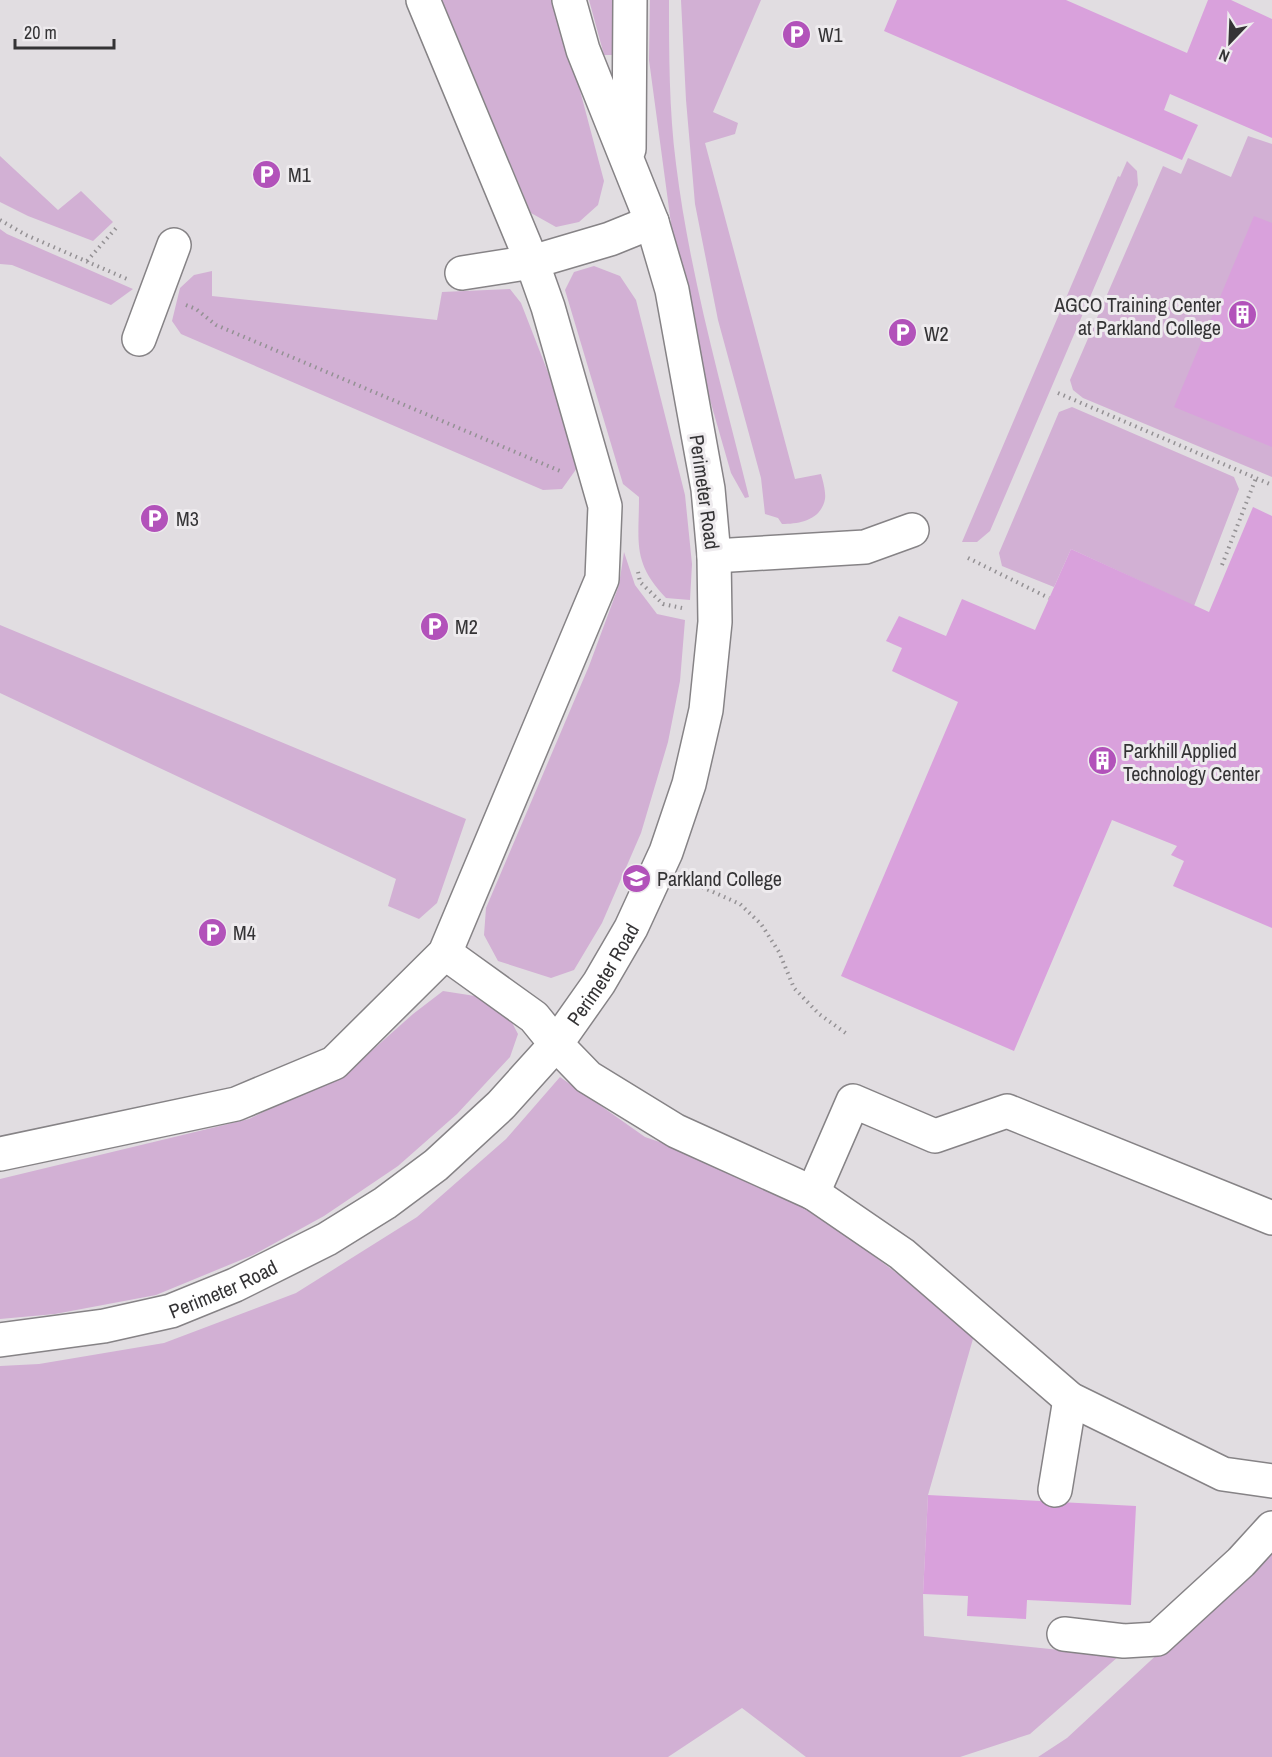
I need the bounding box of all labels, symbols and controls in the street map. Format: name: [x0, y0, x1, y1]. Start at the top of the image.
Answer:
scale bar: [15, 12, 114, 50]
north arrow: [1200, 12, 1260, 72]
parking icon: W1: [781, 18, 813, 50]
text: 20 m: [24, 20, 57, 45]
place label: W1: [818, 21, 843, 48]
text: N: [1215, 44, 1233, 68]
parking icon: M1: [251, 158, 283, 190]
place label: M1: [288, 161, 311, 188]
place label: AGCO Training Center at Parkland College: [1053, 291, 1222, 341]
building icon: AGCO Training Center at Parkland College: [1226, 299, 1258, 331]
parking icon: W2: [887, 317, 919, 349]
place label: W2: [924, 320, 949, 347]
street label: Perimeter Road: [684, 433, 726, 551]
parking icon: M3: [139, 502, 171, 534]
place label: M3: [176, 505, 199, 532]
parking icon: M2: [418, 610, 450, 642]
place label: M2: [455, 613, 478, 640]
place label: Parkhill Applied Technology Center: [1123, 737, 1260, 787]
building icon: Parkhill Applied Technology Center: [1086, 745, 1118, 777]
school or university icon: Parkland College: [620, 862, 652, 894]
place label: Parkland College: [657, 865, 782, 892]
parking icon: M4: [196, 916, 228, 948]
street label: Perimeter Road: [560, 918, 645, 1030]
place label: M4: [233, 919, 256, 946]
street label: Perimeter Road: [165, 1253, 282, 1324]

